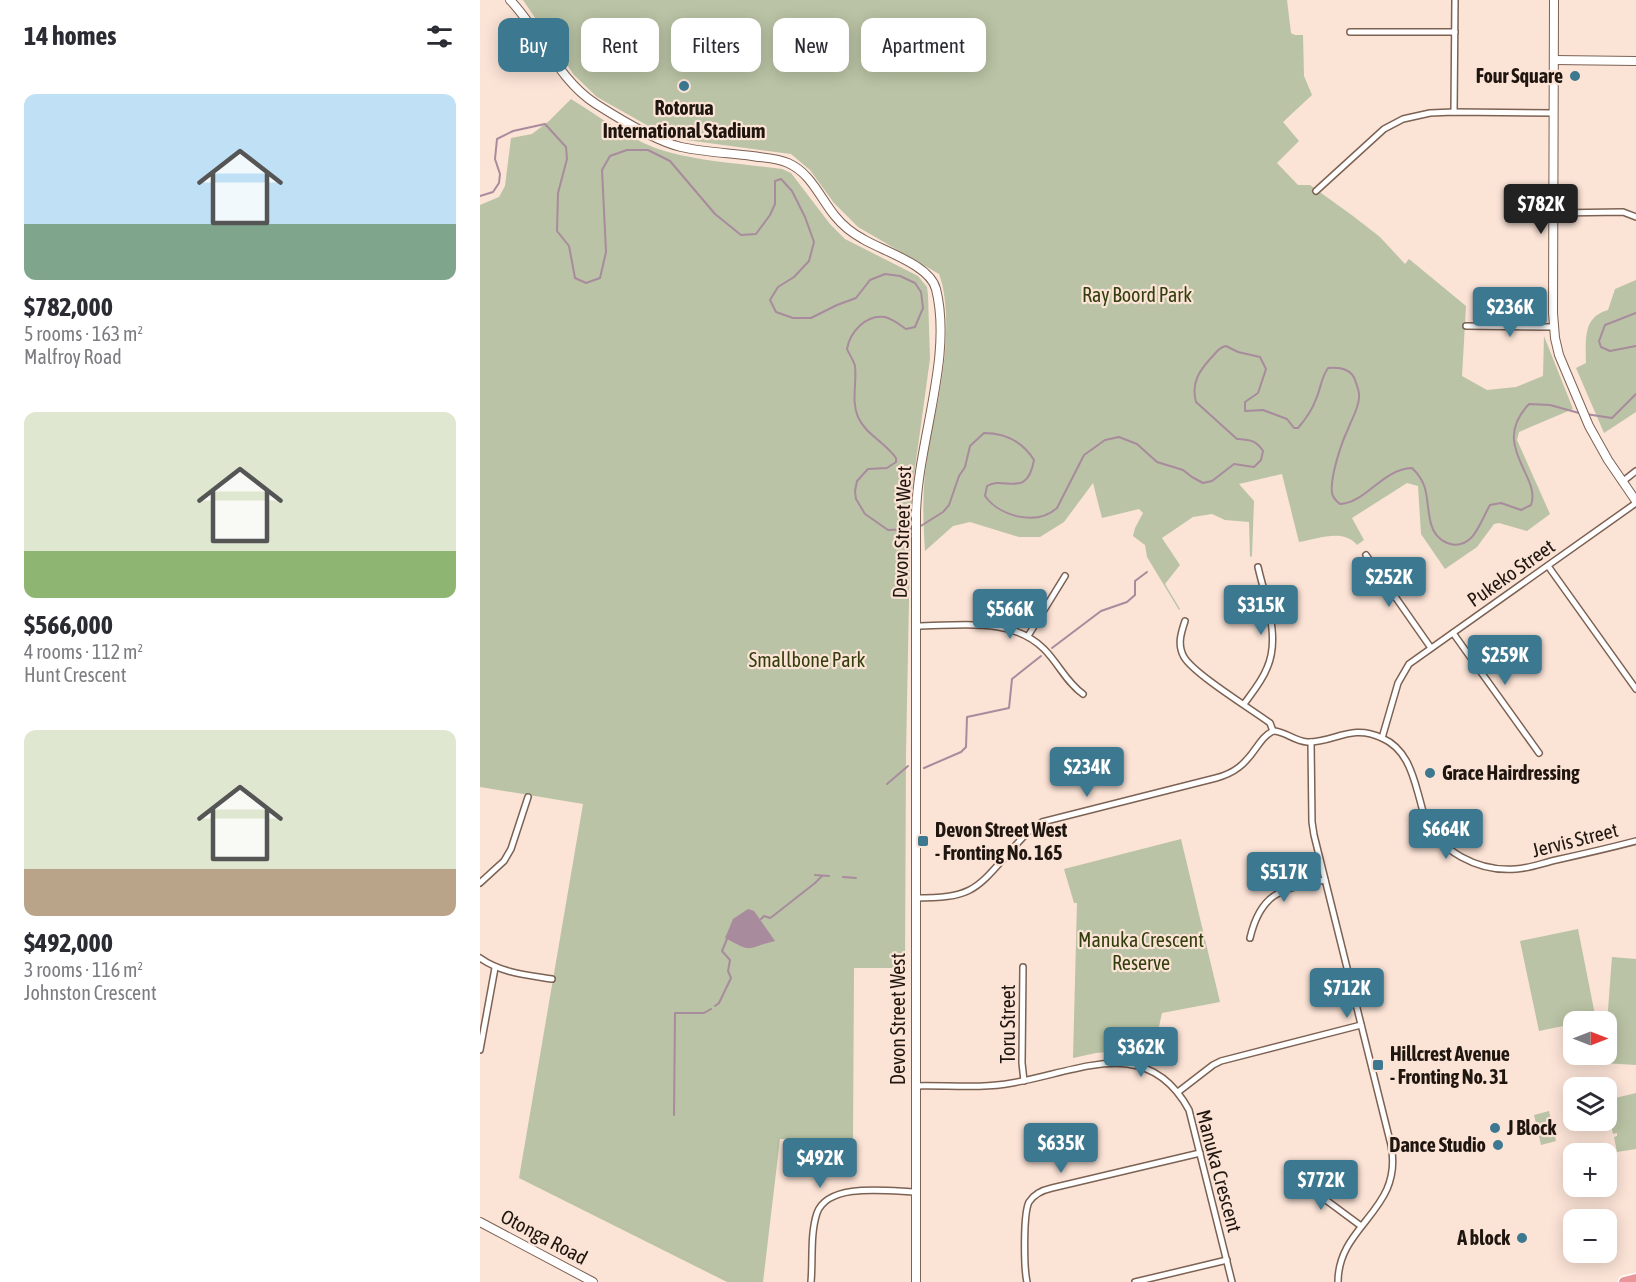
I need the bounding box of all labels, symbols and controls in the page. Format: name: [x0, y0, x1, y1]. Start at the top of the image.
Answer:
chip: Buy: [498, 18, 569, 72]
chip: Rent: [581, 18, 659, 72]
chip: Filters: [671, 18, 761, 72]
chip: New: [773, 18, 849, 72]
chip: Apartment: [861, 18, 986, 72]
icon: filters: [423, 20, 456, 53]
text: 14 homes: [24, 21, 117, 51]
place label: Four Square: [1476, 64, 1563, 87]
marker: Four Square: [1568, 69, 1582, 83]
marker: Rotorua International Stadium: [677, 79, 691, 93]
place label: Rotorua International Stadium: [603, 96, 765, 142]
icon: home: [186, 133, 294, 241]
pin: $782K: [1499, 184, 1583, 235]
text: $782K: [1518, 192, 1564, 215]
park label: Ray Boord Park: [1082, 283, 1192, 306]
pin: $236K: [1468, 287, 1552, 338]
text: $782,000: [24, 292, 113, 322]
text: $236K: [1487, 295, 1533, 318]
text: 5 rooms · 163 m²: [24, 322, 143, 345]
text: Malfroy Road: [24, 345, 122, 368]
icon: home: [186, 451, 294, 559]
street label: Devon Street West: [888, 465, 915, 599]
street label: Pukeko Street: [1463, 534, 1559, 611]
pin: $252K: [1347, 557, 1431, 608]
text: $252K: [1366, 565, 1412, 588]
pin: $315K: [1219, 585, 1303, 636]
pin: $566K: [968, 589, 1052, 640]
text: $315K: [1238, 593, 1284, 616]
text: $566K: [987, 597, 1033, 620]
text: $566,000: [24, 610, 113, 640]
pin: $259K: [1463, 635, 1547, 686]
text: 4 rooms · 112 m²: [24, 640, 143, 663]
text: $259K: [1482, 643, 1528, 666]
park label: Smallbone Park: [749, 648, 865, 671]
text: Hunt Crescent: [24, 663, 126, 686]
pin: $234K: [1045, 747, 1129, 798]
text: $234K: [1064, 755, 1110, 778]
place label: Grace Hairdressing: [1442, 761, 1580, 784]
marker: Grace Hairdressing: [1423, 766, 1437, 780]
icon: home: [186, 769, 294, 877]
pin: $664K: [1404, 809, 1488, 860]
text: $664K: [1423, 817, 1469, 840]
place label: Devon Street West - Fronting No. 165: [935, 818, 1068, 864]
street label: Jervis Street: [1529, 818, 1621, 861]
marker: Devon Street West - Fronting No. 165: [916, 834, 930, 848]
pin: $517K: [1242, 852, 1326, 903]
text: $517K: [1261, 860, 1307, 883]
text: $492,000: [24, 928, 113, 958]
park label: Manuka Crescent Reserve: [1078, 928, 1204, 974]
street label: Devon Street West: [886, 953, 909, 1085]
text: 3 rooms · 116 m²: [24, 958, 143, 981]
pin: $712K: [1305, 968, 1389, 1019]
text: $712K: [1324, 976, 1370, 999]
text: Johnston Crescent: [24, 981, 157, 1004]
street label: Toru Street: [996, 984, 1019, 1064]
north arrow: [1563, 1011, 1617, 1065]
map controls: [1563, 1011, 1617, 1263]
pin: $362K: [1099, 1027, 1183, 1078]
text: $362K: [1118, 1035, 1164, 1058]
place label: Hillcrest Avenue - Fronting No. 31: [1390, 1042, 1510, 1088]
marker: Hillcrest Avenue - Fronting No. 31: [1371, 1058, 1385, 1072]
button: layers: [1563, 1077, 1617, 1131]
street label: Manuka Crescent: [1192, 1107, 1247, 1235]
place label: J Block: [1506, 1116, 1557, 1139]
marker: J Block: [1488, 1121, 1502, 1135]
pin: $635K: [1019, 1123, 1103, 1174]
text: $635K: [1038, 1131, 1084, 1154]
place label: Dance Studio: [1389, 1133, 1486, 1156]
pin: $492K: [778, 1138, 862, 1189]
marker: Dance Studio: [1491, 1138, 1505, 1152]
button: +: [1563, 1143, 1617, 1197]
text: $492K: [797, 1146, 843, 1169]
pin: $772K: [1279, 1160, 1363, 1211]
text: $772K: [1298, 1168, 1344, 1191]
street label: Otonga Road: [497, 1204, 591, 1269]
button: −: [1563, 1209, 1617, 1263]
place label: A block: [1456, 1226, 1510, 1249]
marker: A block: [1515, 1231, 1529, 1245]

